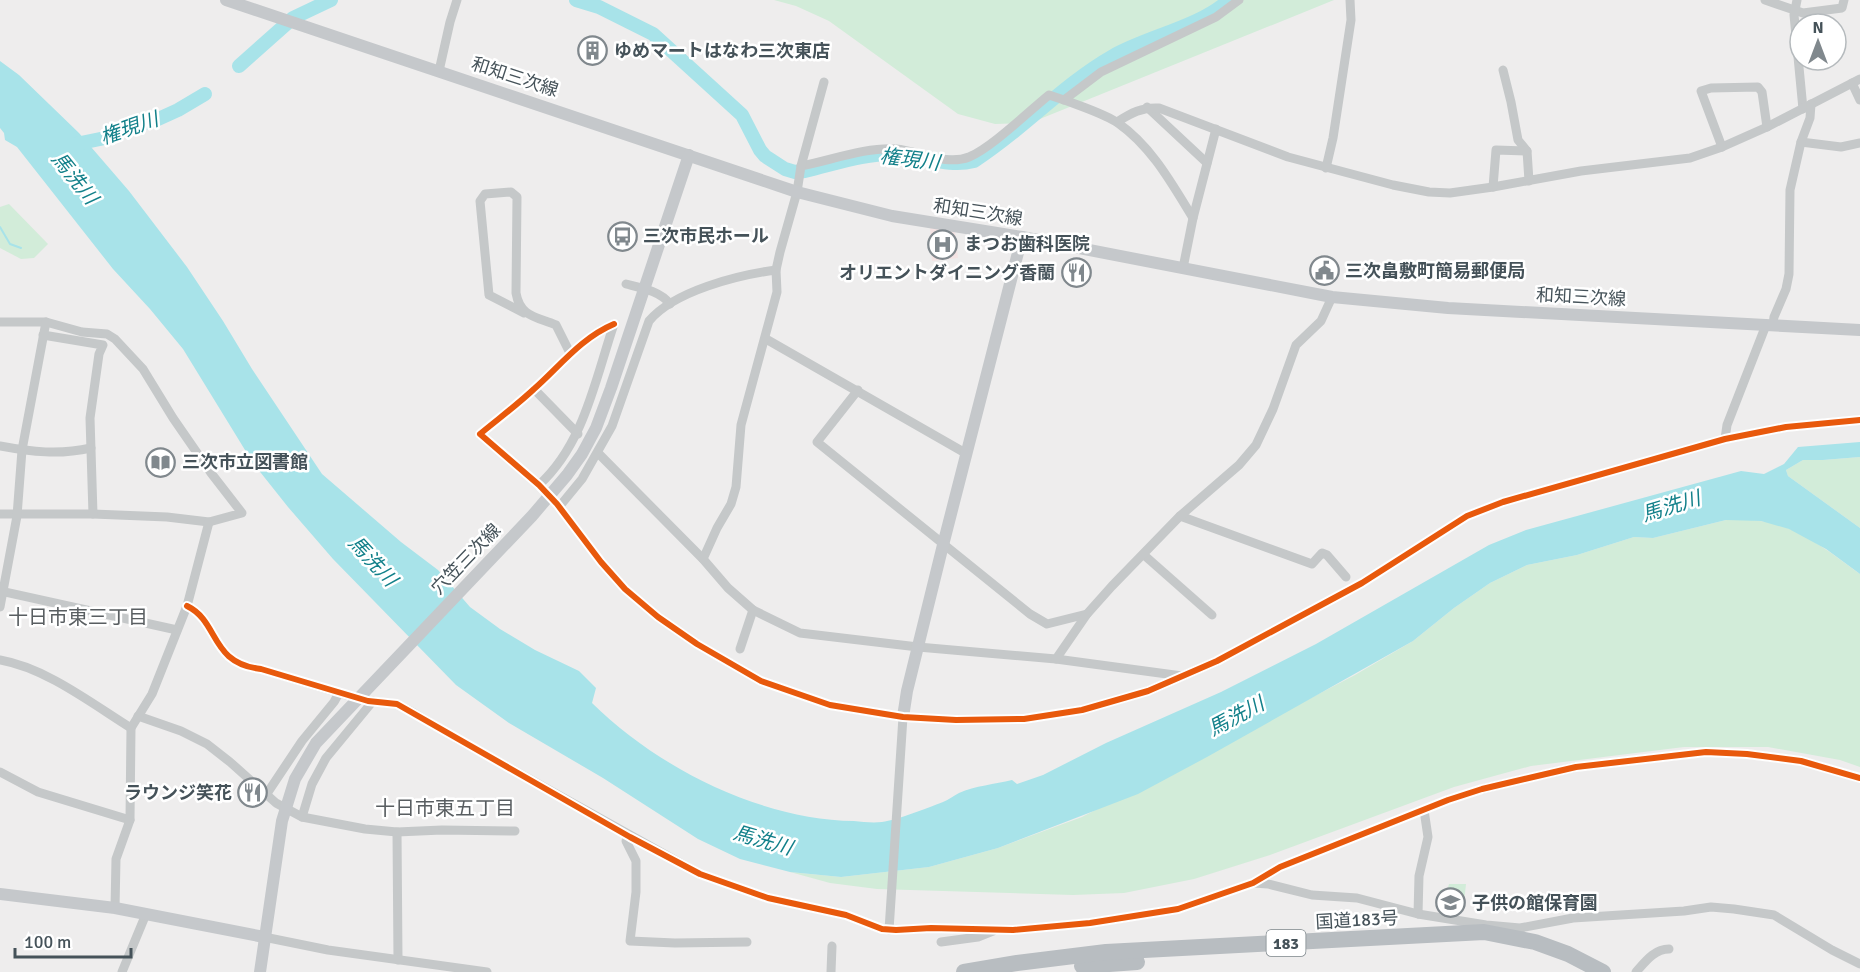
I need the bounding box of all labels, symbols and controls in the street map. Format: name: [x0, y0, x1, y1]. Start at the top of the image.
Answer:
north arrow: [1788, 12, 1848, 72]
text: N: [1812, 18, 1824, 38]
building icon: ゆめマートはなわ三次東店: [577, 35, 609, 67]
place label: ゆめマートはなわ三次東店: [614, 40, 830, 62]
street label: 和知三次線: [469, 53, 561, 101]
water label: 権現川: [97, 106, 163, 150]
water label: 権現川: [879, 143, 943, 176]
water label: 馬洗川: [46, 147, 104, 211]
street label: 和知三次線: [932, 194, 1024, 230]
bus stop icon: 三次市民ホール: [606, 220, 638, 252]
place label: 三次市民ホール: [643, 225, 769, 247]
hospital icon: まつお歯科医院: [927, 228, 959, 260]
place label: まつお歯科医院: [964, 233, 1090, 255]
public building icon: 三次畠敷町簡易郵便局: [1308, 255, 1340, 287]
restaurant icon: オリエントダイニング香蘭: [1060, 257, 1092, 289]
place label: 三次畠敷町簡易郵便局: [1345, 260, 1525, 282]
place label: オリエントダイニング香蘭: [839, 262, 1055, 284]
street label: 和知三次線: [1535, 284, 1627, 310]
library icon: 三次市立図書館: [145, 446, 177, 478]
place label: 三次市立図書館: [182, 451, 308, 473]
water label: 馬洗川: [1639, 485, 1705, 527]
street label: 穴笠三次線: [427, 519, 505, 599]
water label: 馬洗川: [343, 531, 404, 593]
district label: 十日市東三丁目: [8, 605, 148, 630]
water label: 馬洗川: [1204, 690, 1270, 742]
restaurant icon: ラウンジ笑花: [237, 777, 269, 809]
place label: ラウンジ笑花: [124, 782, 232, 804]
district label: 十日市東五丁目: [375, 796, 515, 821]
water label: 馬洗川: [731, 820, 797, 861]
school or university icon: 子供の館保育園: [1435, 887, 1467, 919]
place label: 子供の館保育園: [1472, 892, 1598, 914]
street label: 国道183号: [1315, 907, 1399, 933]
scale bar: [15, 921, 130, 959]
road number: 183: [1266, 930, 1306, 956]
text: 100 m: [24, 931, 71, 953]

